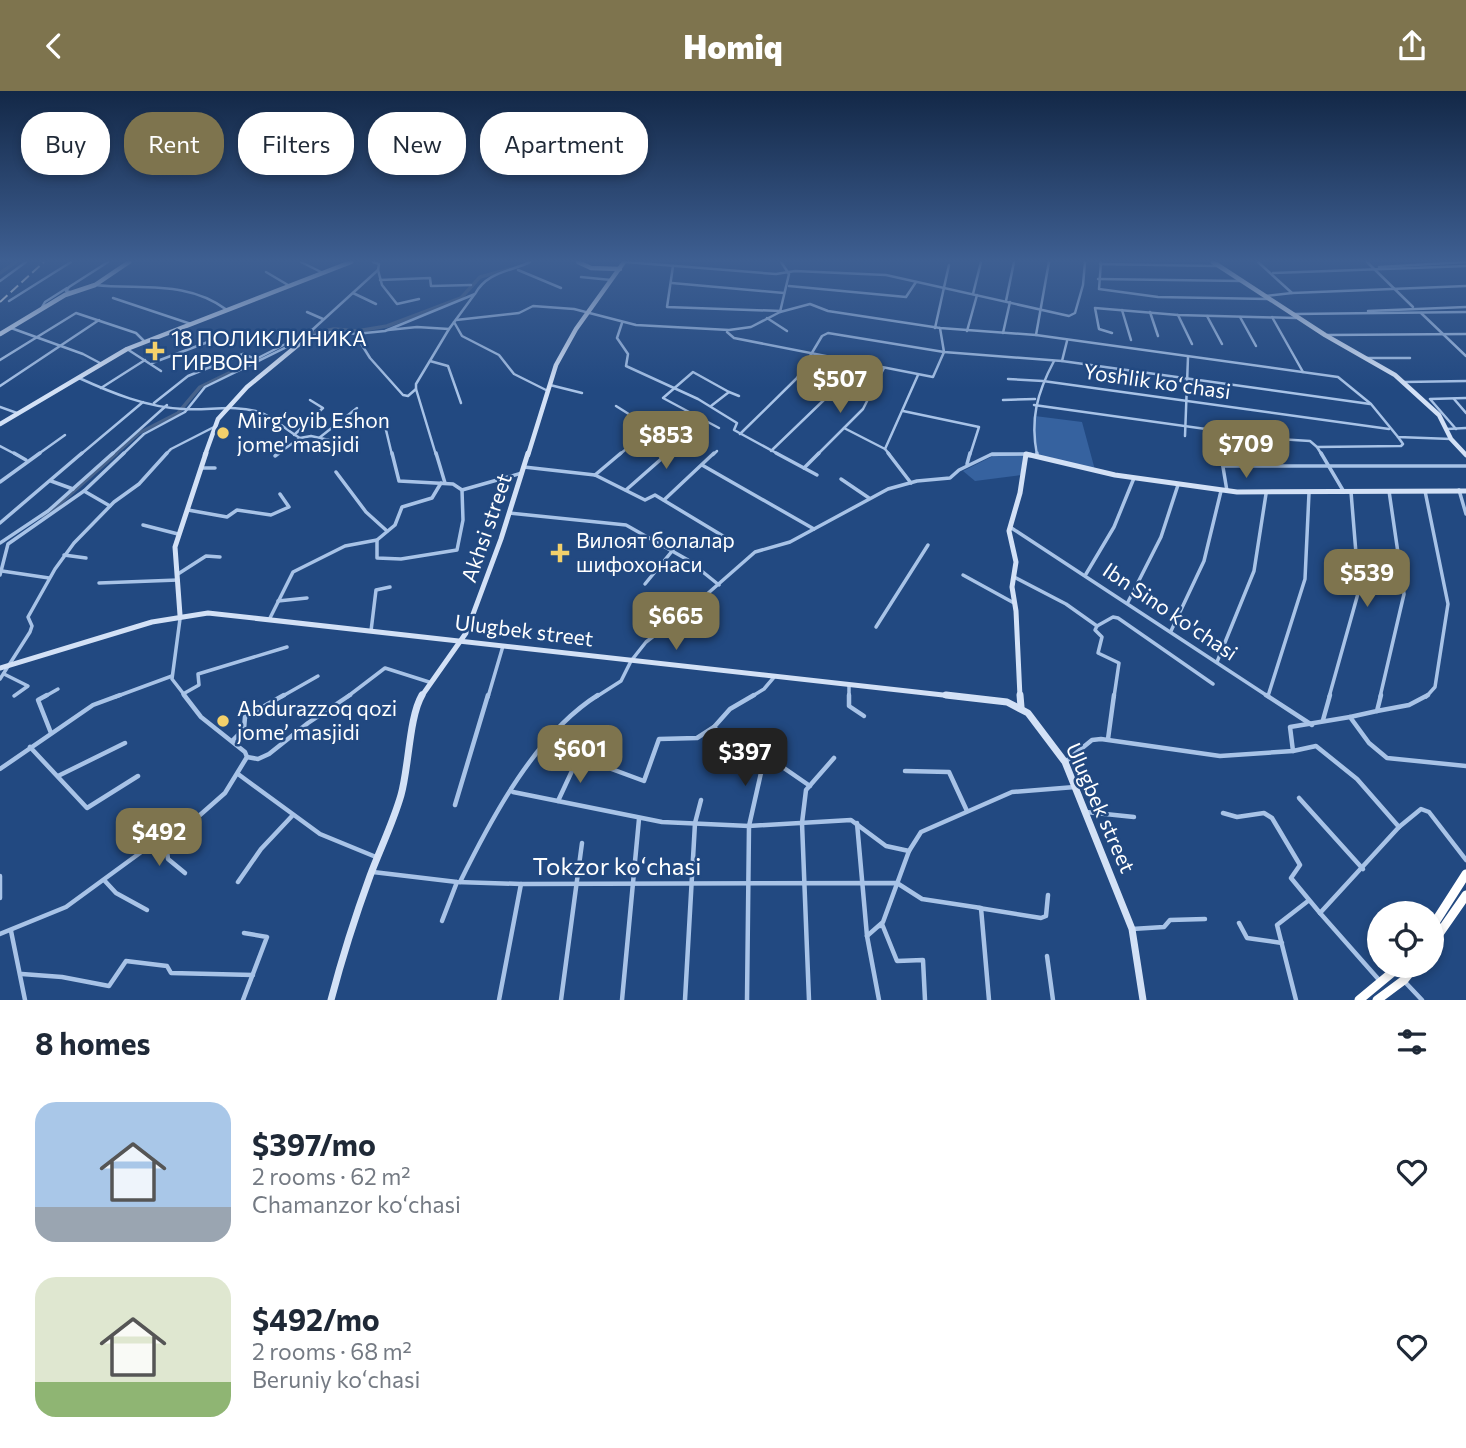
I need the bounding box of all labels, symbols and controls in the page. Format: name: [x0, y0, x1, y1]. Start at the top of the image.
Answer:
text: Homiq: [683, 26, 783, 66]
icon: back: [35, 27, 73, 65]
icon: share: [1393, 27, 1431, 65]
chip: Buy: [21, 112, 110, 175]
chip: Rent: [124, 112, 224, 175]
chip: Filters: [238, 112, 354, 175]
chip: New: [368, 112, 466, 175]
chip: Apartment: [480, 112, 648, 175]
place label: 18 ПОЛИКЛИНИКА ГИРВОН: [171, 325, 367, 374]
marker: 18 ПОЛИКЛИНИКА ГИРВОН: [145, 341, 165, 361]
pin: $507: [799, 355, 881, 415]
street label: Yoshlik koʻchasi: [1082, 358, 1232, 403]
text: $507: [813, 364, 867, 392]
place label: Mirg‘oyib Eshon jome' masjidi: [237, 407, 390, 456]
pin: $853: [625, 411, 707, 471]
text: $853: [639, 420, 693, 448]
pin: $709: [1205, 421, 1287, 480]
marker: Mirg‘oyib Eshon jome' masjidi: [215, 425, 231, 441]
text: $709: [1218, 429, 1274, 457]
street label: Akhsi street: [455, 470, 516, 585]
place label: Вилоят болалар шифохонаси: [576, 527, 735, 576]
marker: Вилоят болалар шифохонаси: [550, 543, 570, 563]
pin: $539: [1326, 549, 1408, 609]
street label: Ibn Sino ko'chasi: [1099, 557, 1243, 665]
text: $539: [1340, 558, 1394, 586]
pin: $665: [635, 593, 717, 652]
text: $665: [648, 601, 704, 629]
street label: Ulugbek street: [453, 609, 595, 650]
place label: Abdurazzoq qozi jome’ masjidi: [237, 695, 397, 744]
marker: Abdurazzoq qozi jome’ masjidi: [215, 713, 231, 729]
pin: $601: [539, 725, 621, 785]
pin: $397: [704, 729, 786, 788]
text: $601: [553, 734, 607, 762]
text: $397: [718, 737, 772, 765]
street label: Ulugbek street: [1062, 739, 1141, 876]
pin: $492: [118, 809, 200, 868]
text: $492: [132, 817, 186, 845]
street label: Tokzor koʻchasi: [533, 851, 701, 880]
map controls: [1367, 901, 1444, 978]
button: locate: [1367, 901, 1444, 978]
icon: filters: [1393, 1023, 1431, 1061]
text: 8 homes: [35, 1024, 151, 1061]
text: $397/mo: [252, 1125, 376, 1162]
icon: home: [91, 1130, 175, 1214]
icon: heart: [1393, 1153, 1431, 1191]
text: 2 rooms · 62 m²: [252, 1162, 411, 1190]
text: Chamanzor koʻchasi: [252, 1190, 461, 1218]
text: $492/mo: [252, 1300, 380, 1337]
icon: home: [91, 1305, 175, 1389]
icon: heart: [1393, 1328, 1431, 1366]
text: 2 rooms · 68 m²: [252, 1337, 412, 1365]
text: Beruniy koʻchasi: [252, 1365, 420, 1393]

